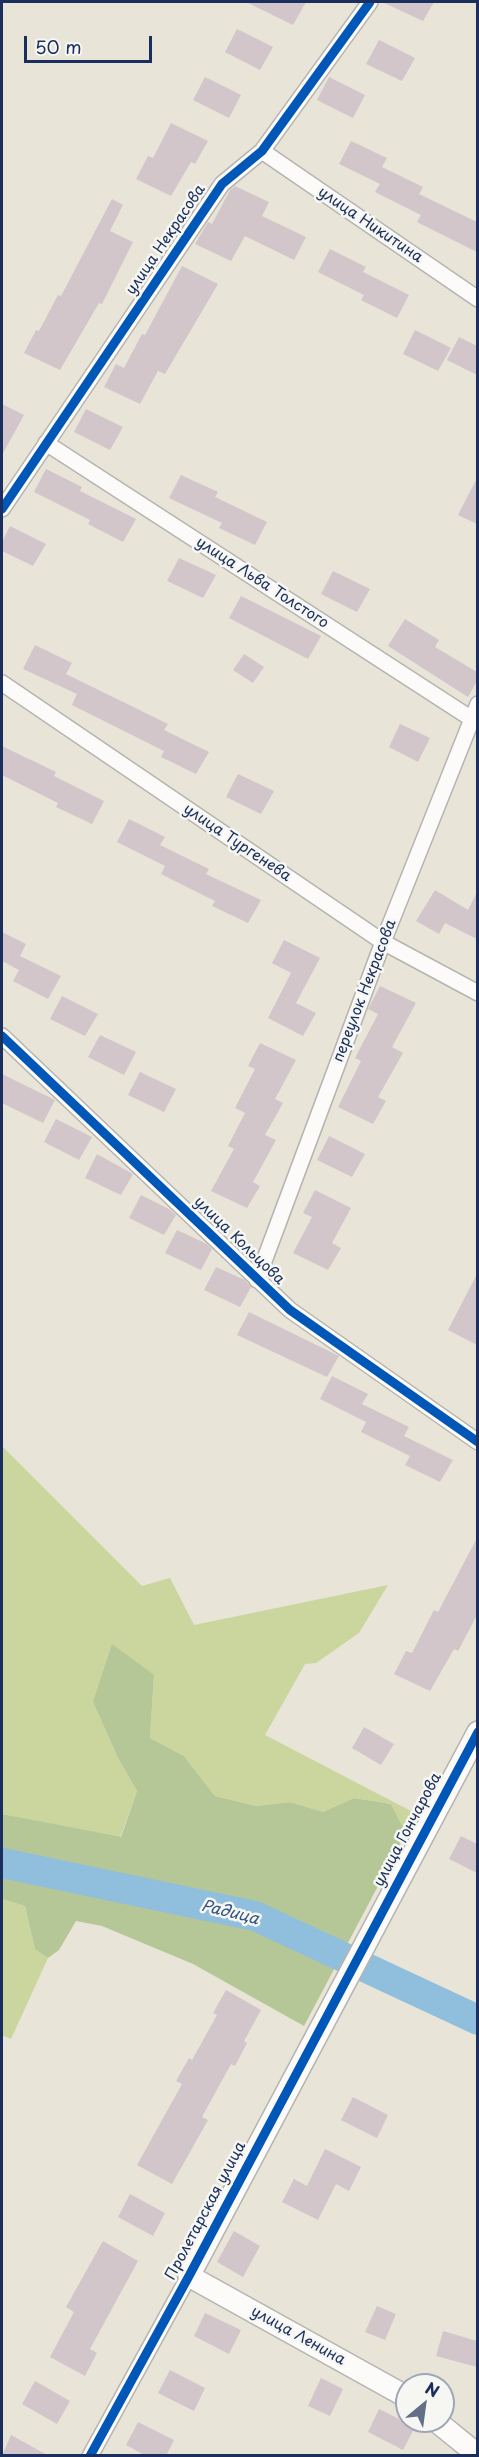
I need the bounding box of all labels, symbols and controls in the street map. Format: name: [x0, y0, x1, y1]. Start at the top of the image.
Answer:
scale bar: [27, 24, 154, 62]
text: 50 m: [35, 33, 82, 60]
street label: улица Некрасова: [122, 181, 210, 299]
street label: улица Никитина: [314, 183, 426, 267]
street label: улица Льва Толстого: [192, 533, 332, 633]
street label: улица Тургенева: [180, 800, 294, 886]
street label: переулок Некрасова: [329, 917, 401, 1065]
street label: улица Кольцова: [190, 1193, 288, 1289]
street label: улица Гончарова: [370, 1770, 446, 1890]
water label: Радица: [199, 1897, 261, 1929]
street label: Пролетарская улица: [162, 2139, 250, 2283]
street label: улица Ленина: [248, 2303, 348, 2369]
north arrow: [395, 2373, 455, 2433]
text: N: [421, 2375, 444, 2403]

